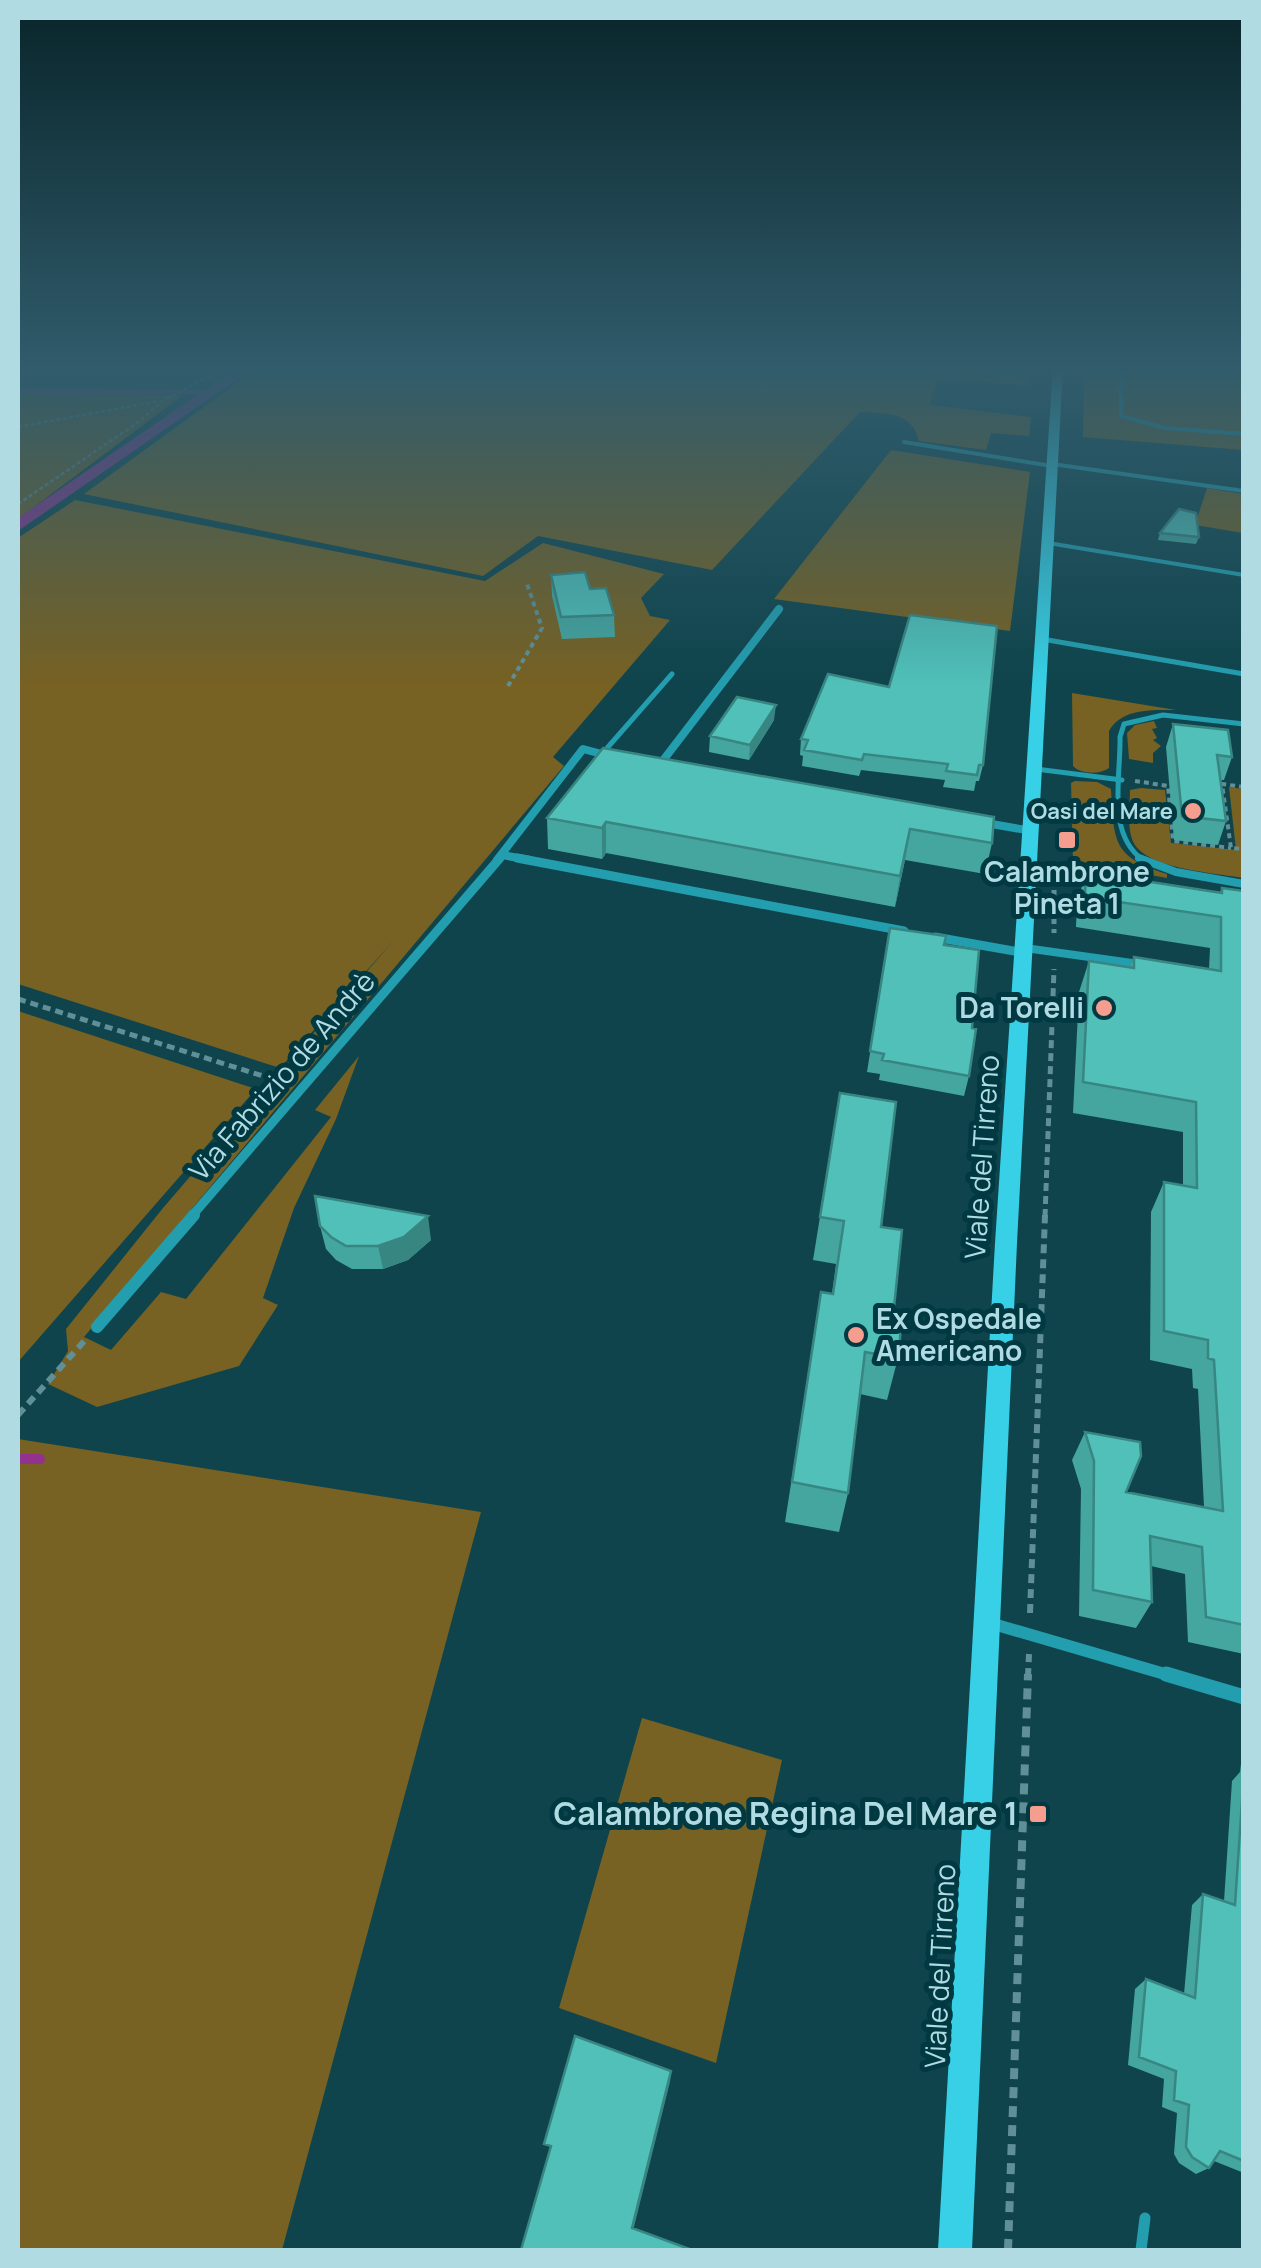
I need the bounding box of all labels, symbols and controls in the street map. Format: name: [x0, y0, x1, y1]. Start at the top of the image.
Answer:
place label: Oasi del Mare: [1031, 796, 1173, 826]
marker: Oasi del Mare: [1182, 800, 1204, 822]
marker: Calambrone Pineta 1: [1056, 829, 1078, 851]
place label: Calambrone Pineta 1: [984, 852, 1150, 922]
street label: Via Fabrizio de Andrè: [180, 963, 383, 1188]
place label: Da Torelli: [959, 988, 1084, 1026]
marker: Da Torelli: [1093, 997, 1115, 1019]
street label: Viale del Tirreno: [955, 1054, 1007, 1260]
place label: Ex Ospedale Americano: [876, 1299, 1042, 1369]
marker: Ex Ospedale Americano: [845, 1324, 867, 1346]
place label: Calambrone Regina Del Mare 1: [554, 1791, 1018, 1835]
marker: Calambrone Regina Del Mare 1: [1027, 1803, 1049, 1825]
street label: Viale del Tirreno: [915, 1863, 963, 2069]

